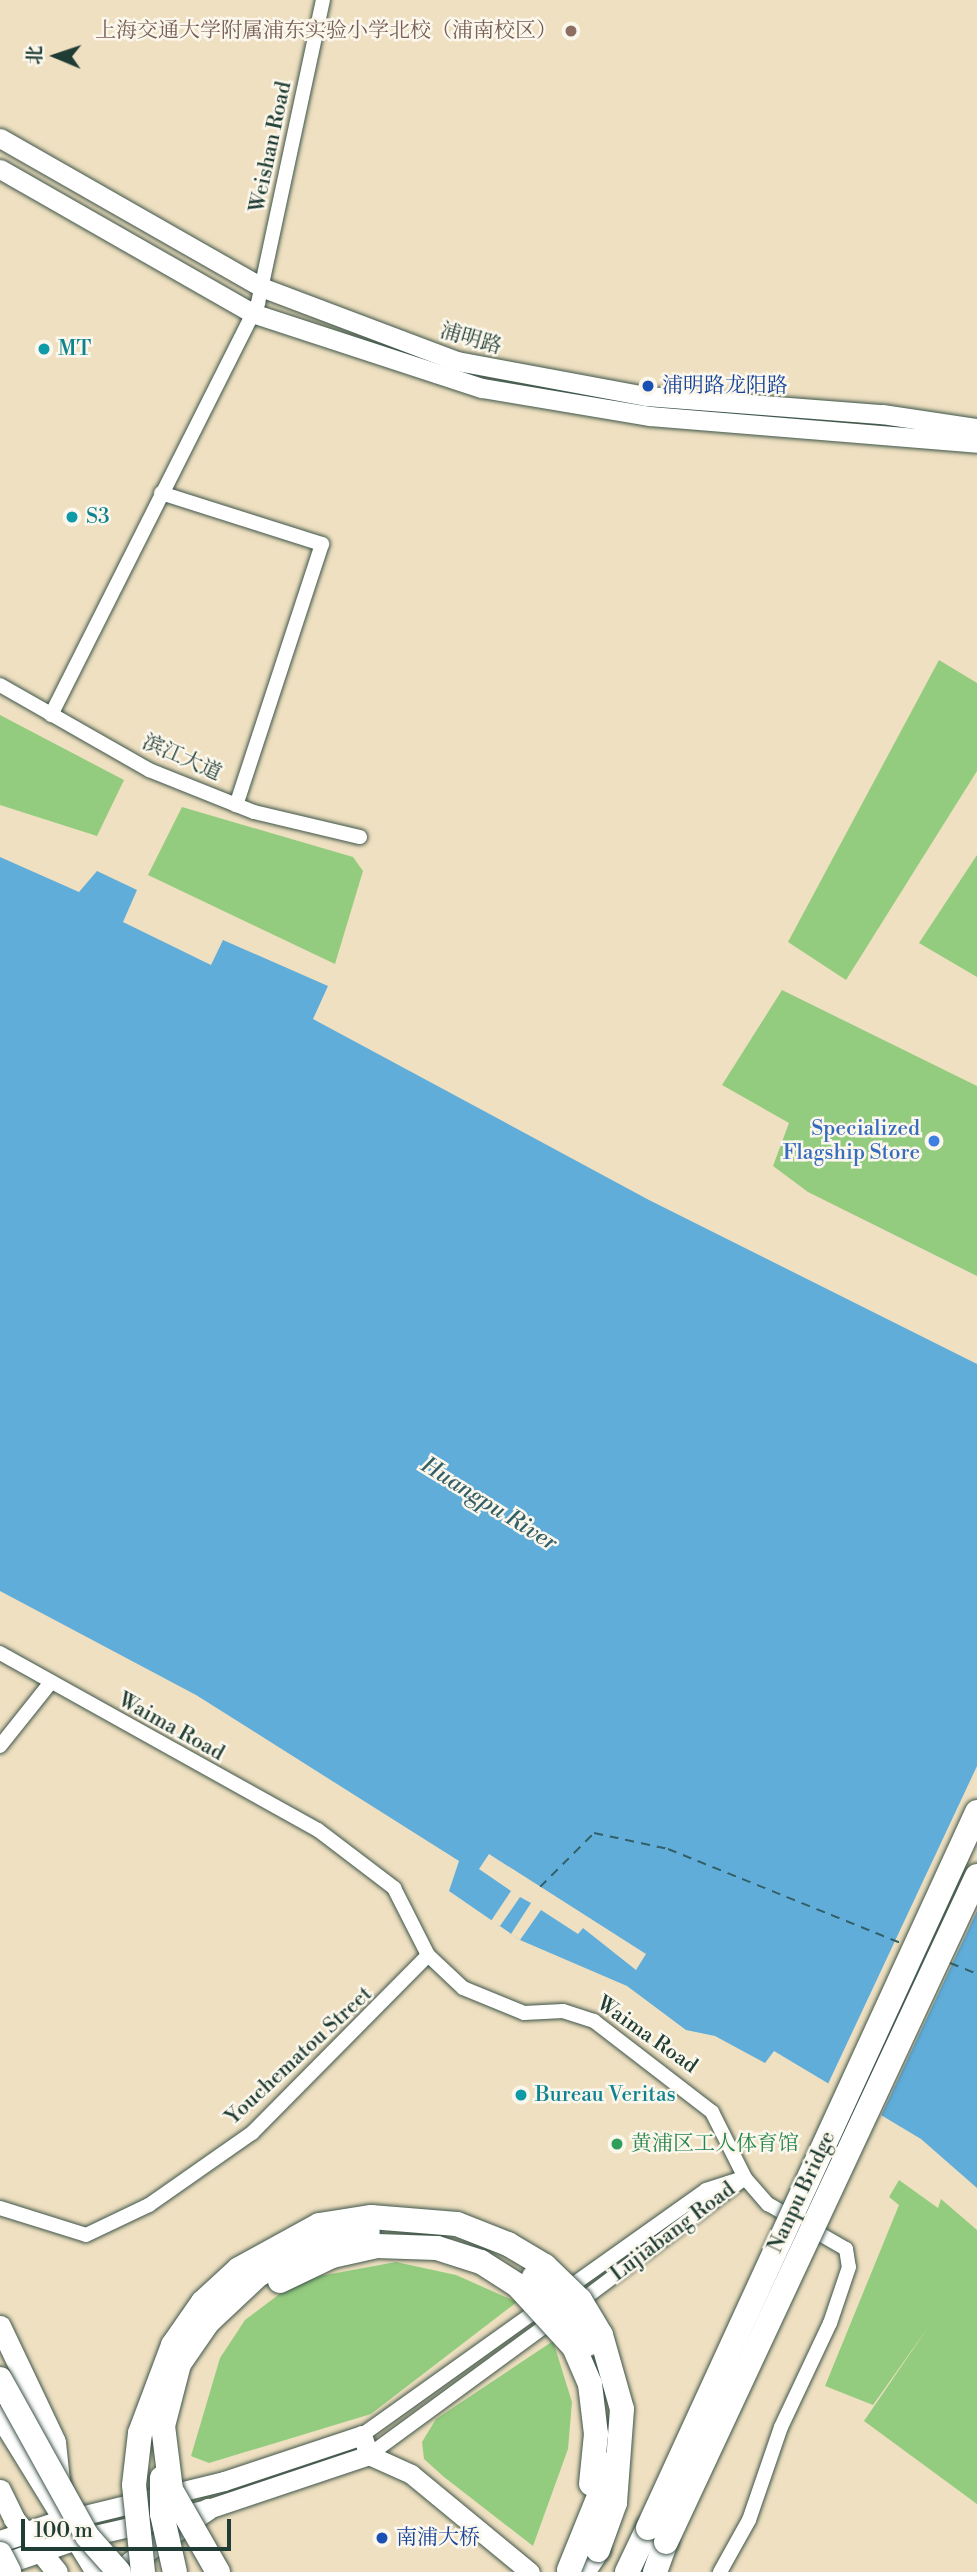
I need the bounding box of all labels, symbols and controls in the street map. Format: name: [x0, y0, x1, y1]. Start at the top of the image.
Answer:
place label: 上海交通大学附属浦东实验小学北校（浦南校区）: [95, 18, 557, 44]
north arrow: [21, 21, 91, 91]
marker: 上海交通大学附属浦东实验小学北校（浦南校区）: [563, 23, 579, 39]
text: 北: [23, 45, 47, 65]
street label: Weishan Road: [245, 79, 297, 215]
street label: 浦明路: [437, 318, 505, 360]
place label: MT: [58, 336, 91, 362]
marker: MT: [36, 341, 52, 357]
place label: 浦明路龙阳路: [662, 373, 788, 399]
marker: 浦明路龙阳路: [640, 378, 656, 394]
place label: S3: [86, 504, 110, 530]
marker: S3: [64, 509, 80, 525]
street label: 滨江大道: [139, 729, 225, 787]
place label: Specialized Flagship Store: [783, 1116, 920, 1166]
marker: Specialized Flagship Store: [926, 1133, 942, 1149]
water label: Huangpu River: [416, 1451, 562, 1557]
street label: Waima Road: [114, 1688, 228, 1766]
street label: Youchematou Street: [221, 1982, 377, 2130]
street label: Waima Road: [592, 1991, 702, 2079]
place label: Bureau Veritas: [535, 2082, 676, 2108]
marker: Bureau Veritas: [513, 2087, 529, 2103]
street label: Nanpu Bridge: [763, 2127, 841, 2257]
place label: 黄浦区工人体育馆: [631, 2131, 799, 2157]
marker: 黄浦区工人体育馆: [609, 2136, 625, 2152]
street label: Lujiabang Road: [606, 2177, 740, 2287]
scale bar: [24, 2506, 234, 2550]
text: 100 m: [34, 2518, 93, 2544]
place label: 南浦大桥: [396, 2525, 480, 2551]
marker: 南浦大桥: [374, 2530, 390, 2546]

